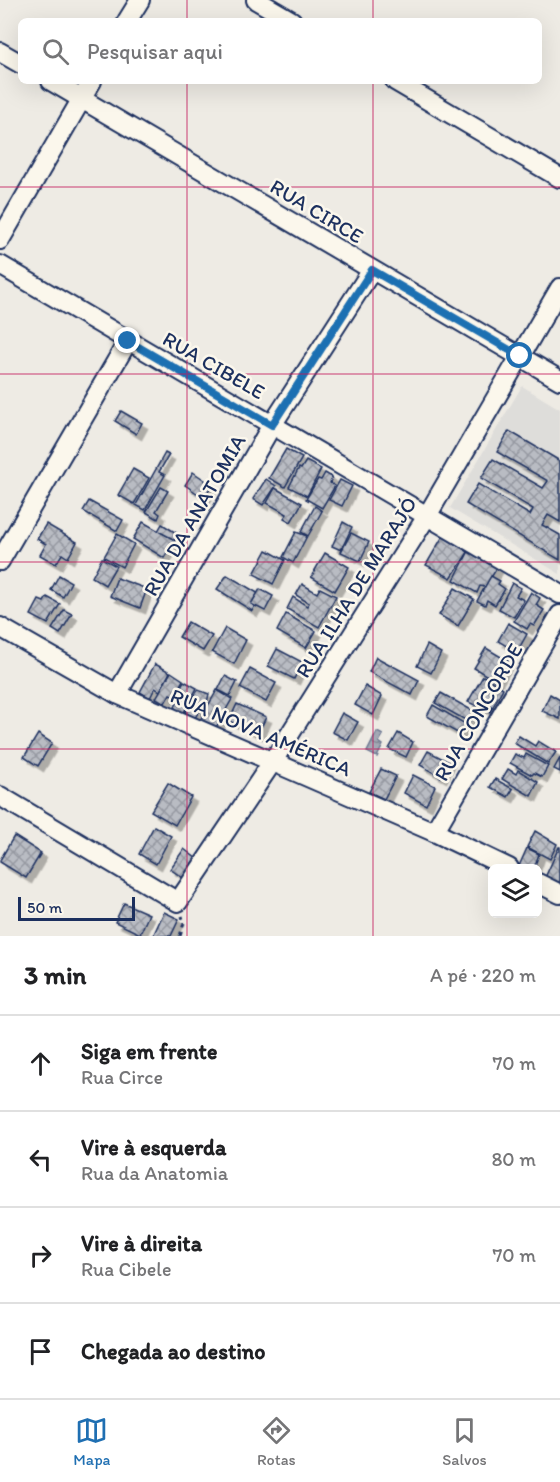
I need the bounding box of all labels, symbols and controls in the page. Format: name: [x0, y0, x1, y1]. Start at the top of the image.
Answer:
search box: [18, 18, 542, 84]
icon: search: [39, 35, 72, 68]
text: Pesquisar aqui: [87, 38, 223, 65]
street label: RUA CIRCE: [266, 173, 368, 249]
street label: RUA CIBELE: [158, 326, 270, 404]
route end: [114, 327, 140, 353]
route start: [506, 342, 532, 368]
street label: RUA DA ANATOMIA: [138, 429, 251, 600]
street label: RUA ILHA DE MARAJÓ: [290, 492, 422, 682]
street label: RUA CONCORDE: [428, 638, 528, 785]
street label: RUA NOVA AMÉRICA: [167, 683, 356, 782]
map controls: [488, 864, 542, 918]
button: layers: [488, 864, 542, 918]
scale bar: [18, 894, 135, 922]
text: 50 m: [27, 898, 62, 917]
text: 3 min: [24, 959, 86, 991]
text: A pé · 220 m: [430, 963, 536, 987]
text: Siga em frente: [81, 1038, 217, 1065]
icon: ahead: [24, 1047, 57, 1080]
text: 70 m: [492, 1051, 536, 1075]
text: Rua Circe: [81, 1065, 163, 1089]
text: Vire à esquerda: [81, 1134, 226, 1161]
icon: left: [24, 1143, 57, 1176]
text: 80 m: [491, 1147, 536, 1171]
text: Rua da Anatomia: [81, 1161, 228, 1185]
text: Vire à direita: [81, 1230, 202, 1257]
icon: right: [24, 1239, 57, 1272]
text: 70 m: [492, 1243, 536, 1267]
text: Rua Cibele: [81, 1257, 172, 1281]
icon: arrive: [24, 1335, 57, 1368]
text: Chegada ao destino: [81, 1338, 265, 1365]
tab: Mapa: [73, 1414, 110, 1469]
tab: Rotas: [257, 1414, 296, 1469]
tab: Salvos: [442, 1414, 487, 1469]

